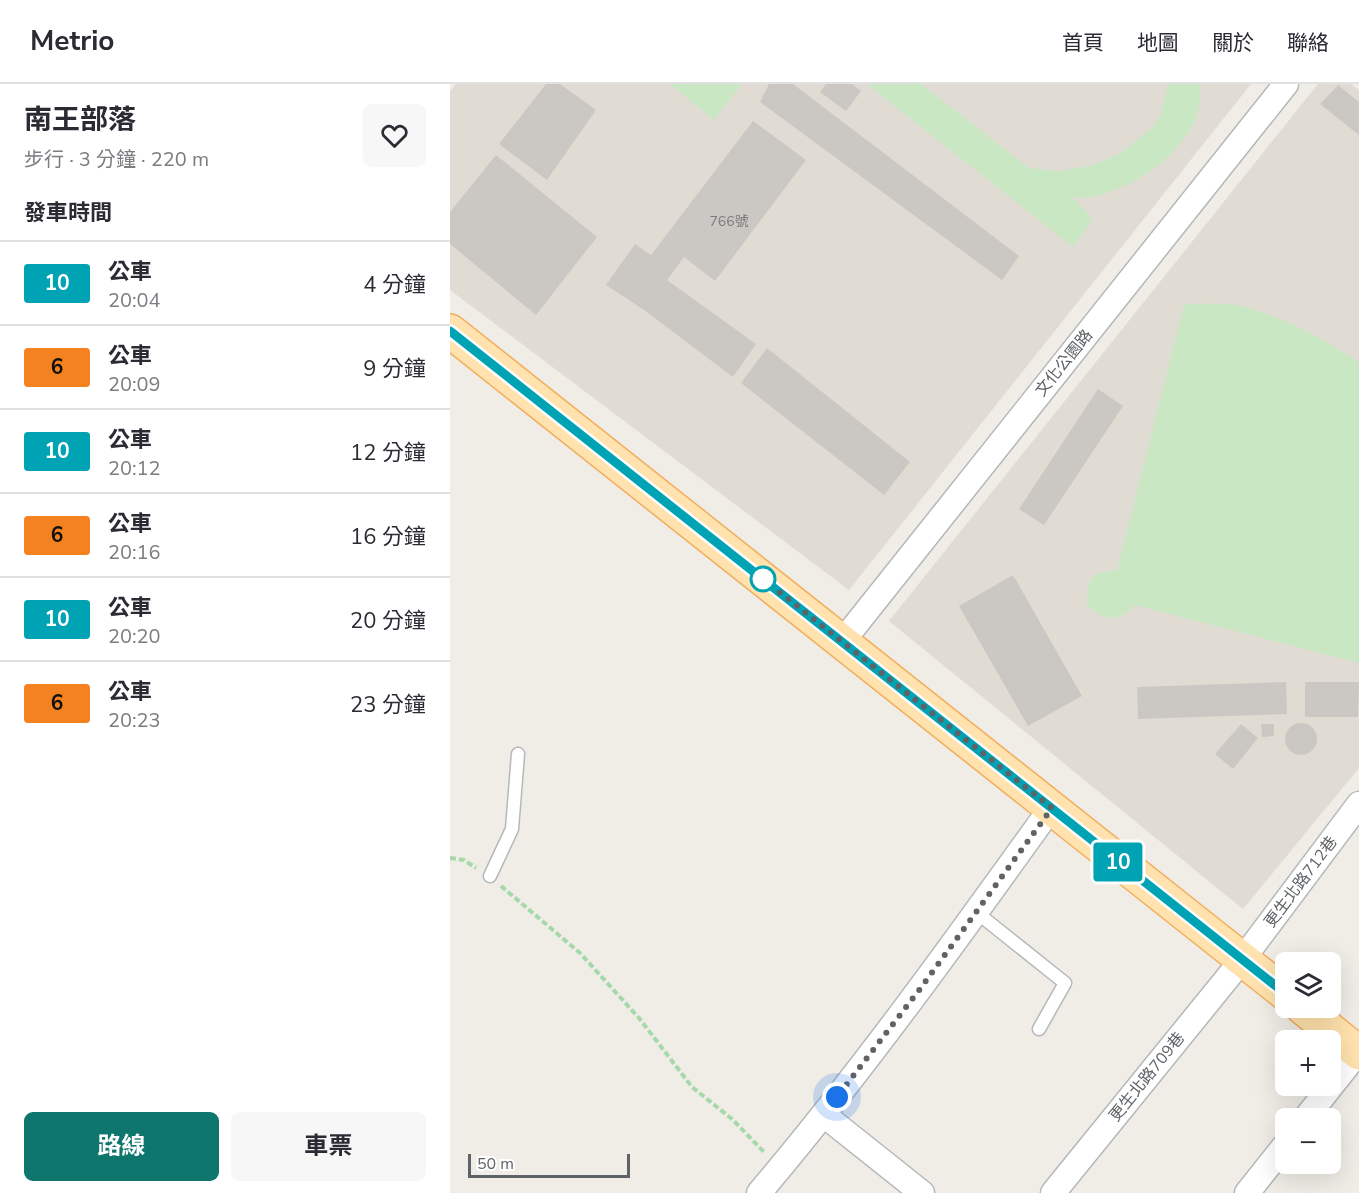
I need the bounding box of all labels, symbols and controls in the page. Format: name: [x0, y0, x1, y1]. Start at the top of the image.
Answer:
text: Metrio: [30, 22, 114, 60]
text: 首頁: [1062, 29, 1104, 57]
text: 地圖: [1137, 29, 1179, 57]
text: 關於: [1212, 29, 1254, 57]
text: 聯絡: [1287, 29, 1329, 57]
text: 南王部落: [24, 101, 136, 139]
button: heart: [363, 104, 426, 167]
text: 步行 · 3 分鐘 · 220 m: [24, 146, 209, 173]
text: 發車時間: [24, 198, 112, 228]
house number: 766號: [709, 212, 749, 231]
text: 公車: [108, 257, 152, 287]
text: 10: [44, 269, 70, 297]
text: 4 分鐘: [363, 270, 426, 300]
text: 20:04: [108, 287, 161, 314]
street label: 文化公園路: [1030, 325, 1098, 401]
text: 公車: [108, 341, 152, 371]
text: 6: [51, 353, 63, 381]
text: 9 分鐘: [363, 354, 426, 384]
text: 20:09: [108, 371, 161, 398]
text: 公車: [108, 425, 152, 455]
text: 10: [44, 437, 70, 465]
text: 12 分鐘: [350, 438, 426, 468]
text: 20:12: [108, 455, 161, 482]
text: 公車: [108, 509, 152, 539]
text: 6: [51, 521, 63, 549]
text: 16 分鐘: [350, 522, 426, 552]
text: 20:16: [108, 539, 161, 566]
unlabelled marker: [750, 566, 776, 592]
text: 公車: [108, 593, 152, 623]
text: 10: [44, 605, 70, 633]
text: 20 分鐘: [350, 606, 426, 636]
text: 20:20: [108, 623, 161, 650]
text: 公車: [108, 677, 152, 707]
text: 6: [51, 689, 63, 717]
text: 23 分鐘: [350, 690, 426, 720]
text: 20:23: [108, 707, 161, 734]
street label: 更生北路712巷: [1259, 832, 1343, 932]
line badge: 10: [1091, 842, 1145, 882]
text: 10: [1105, 848, 1131, 876]
map controls: [1275, 952, 1341, 1174]
button: layers: [1275, 952, 1341, 1018]
street label: 更生北路709巷: [1104, 1028, 1190, 1126]
button: +: [1275, 1030, 1341, 1096]
your location: [822, 1082, 852, 1112]
button: −: [1275, 1108, 1341, 1174]
button: 路線: [24, 1112, 219, 1181]
button: 車票: [231, 1112, 426, 1181]
scale bar: [468, 1151, 630, 1178]
text: 50 m: [477, 1153, 514, 1175]

